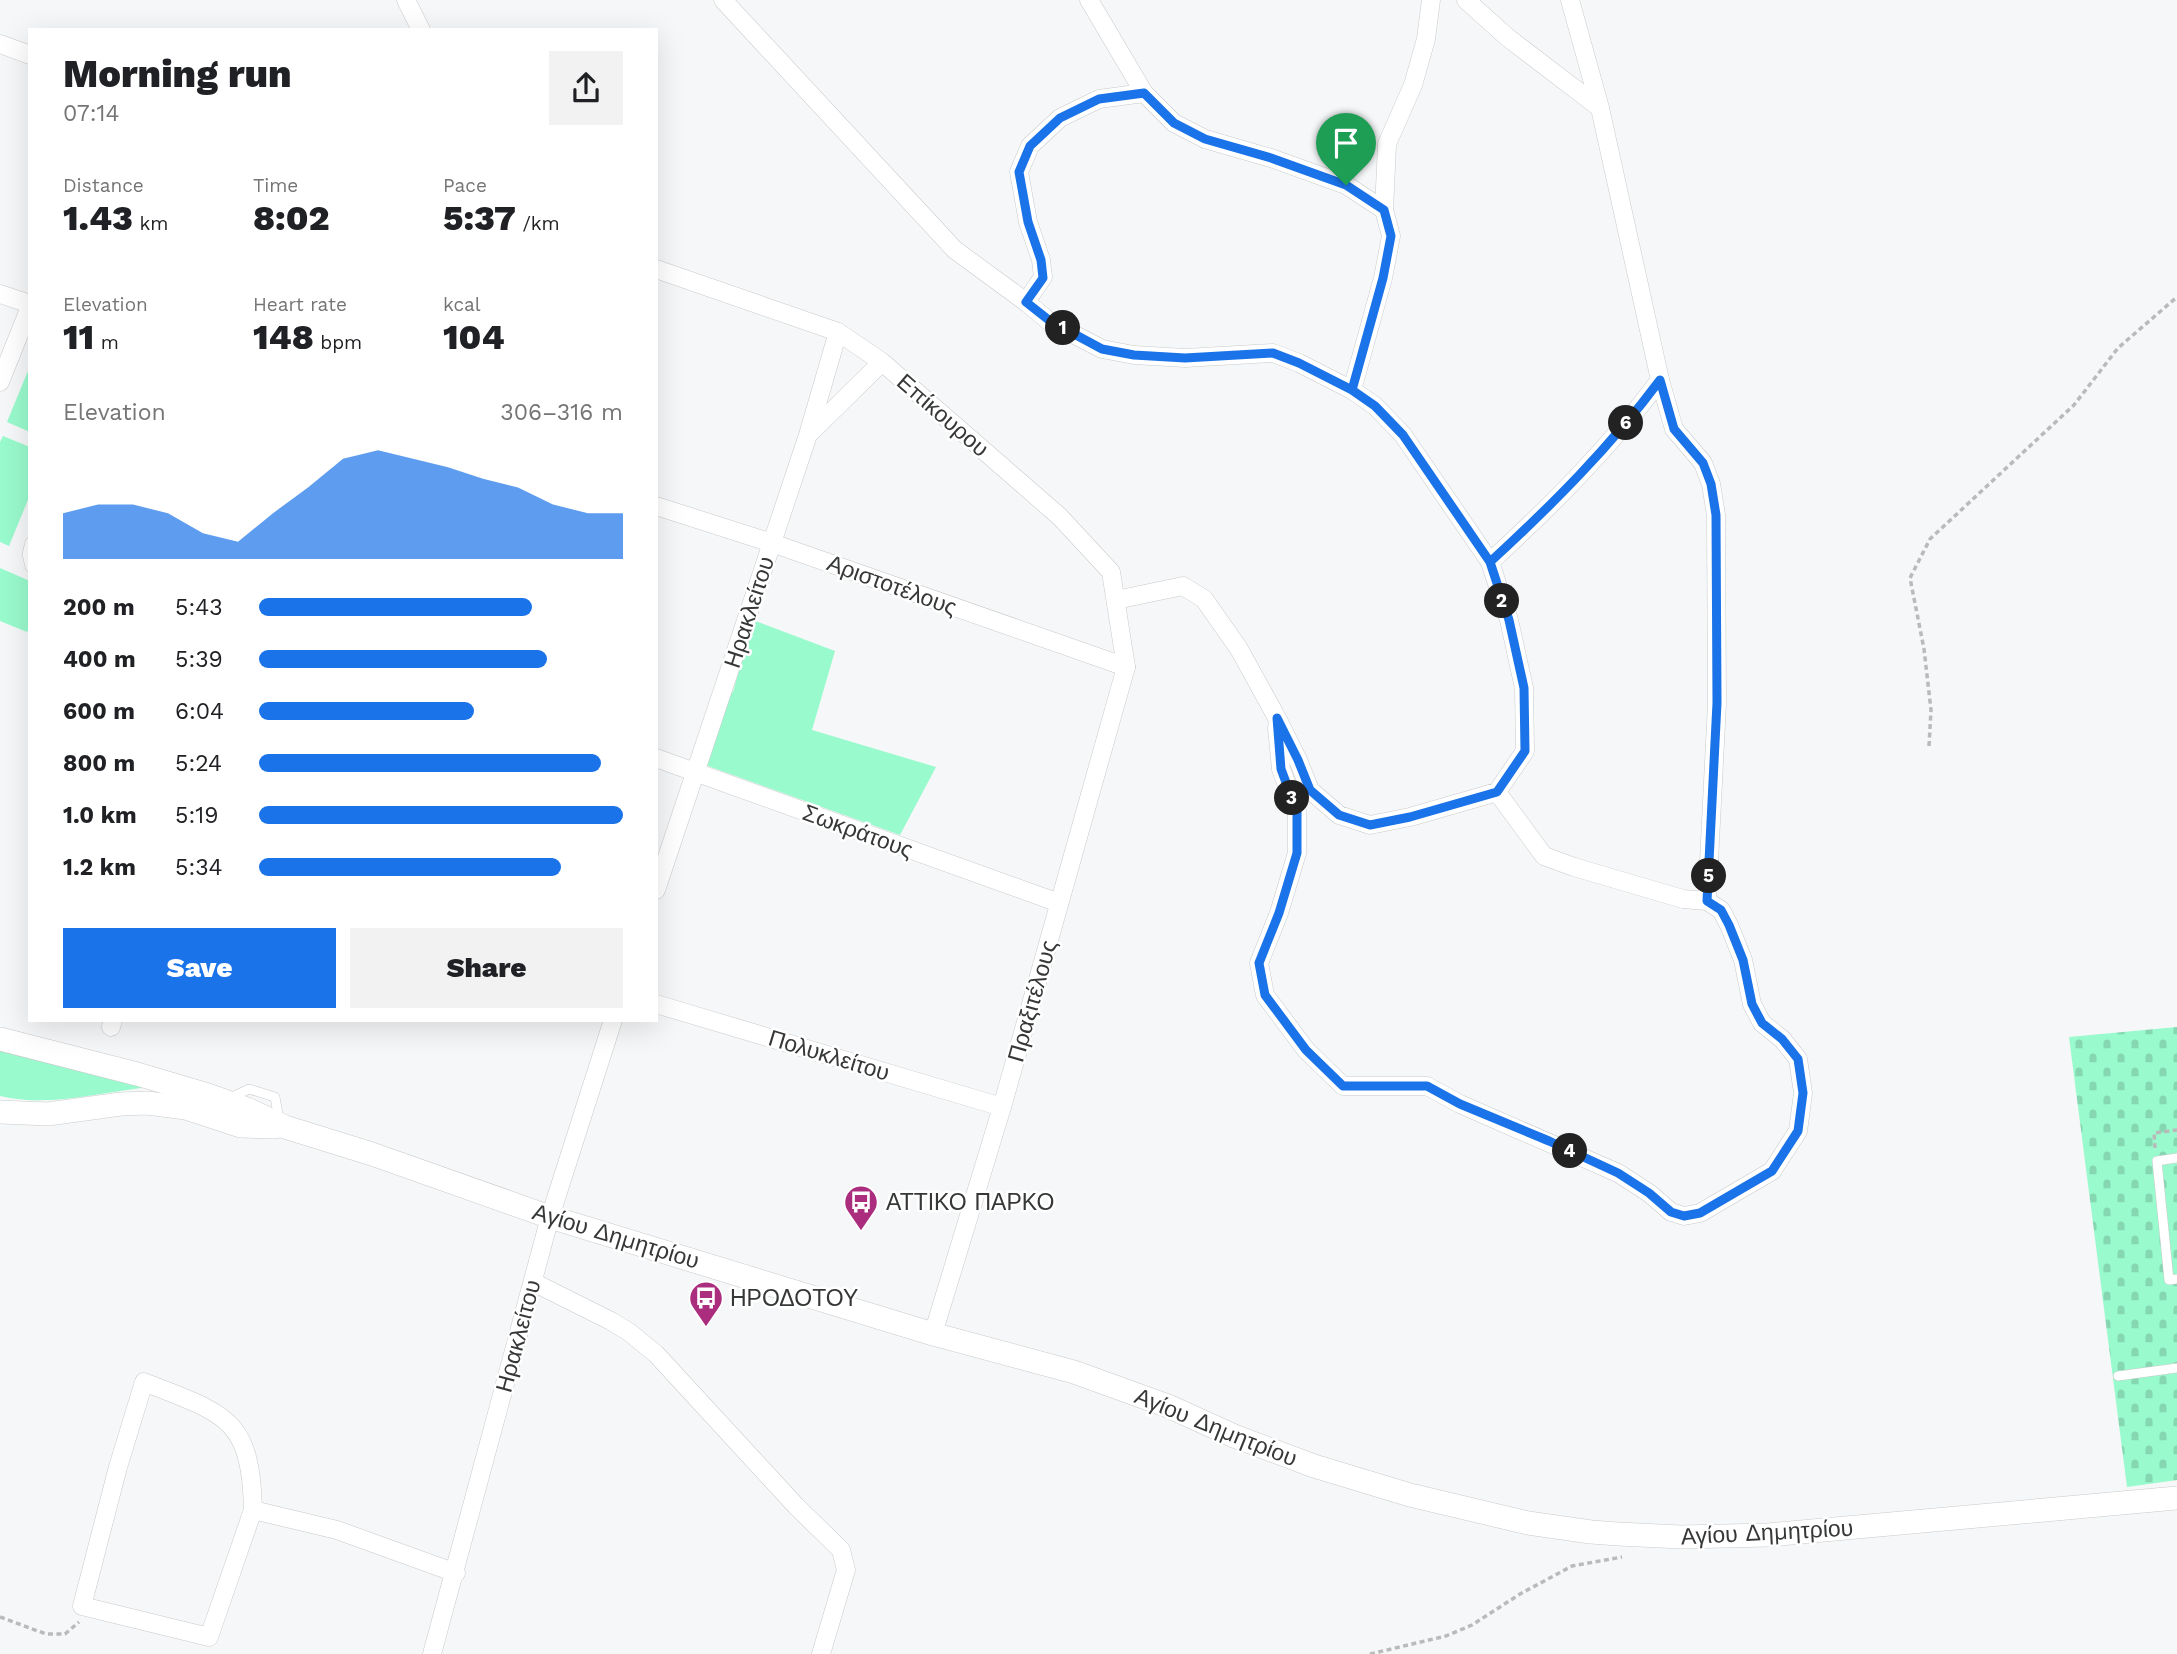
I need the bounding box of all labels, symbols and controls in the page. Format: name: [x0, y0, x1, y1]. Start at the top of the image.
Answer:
button: share: [549, 51, 623, 125]
text: Morning run: [63, 52, 292, 96]
text: 07:14: [63, 100, 120, 127]
pin: [1316, 113, 1376, 185]
icon: arrive: [1327, 124, 1365, 162]
text: Distance: [63, 174, 144, 197]
text: Time: [253, 174, 298, 197]
text: Pace: [443, 174, 487, 197]
text: 1.43: [63, 197, 133, 239]
text: 8:02: [253, 197, 330, 239]
text: 5:37: [443, 197, 516, 239]
text: km: [133, 212, 168, 235]
text: /km: [516, 212, 560, 235]
text: Elevation: [63, 293, 148, 316]
text: Heart rate: [253, 293, 347, 316]
text: kcal: [443, 293, 481, 316]
pin: 1: [1046, 310, 1080, 346]
text: 11: [63, 316, 94, 358]
text: 148: [253, 316, 314, 358]
text: 104: [443, 316, 504, 358]
text: 1: [1058, 316, 1067, 339]
text: m: [94, 331, 119, 354]
text: bpm: [314, 331, 362, 354]
street label: Επίκουρου: [891, 368, 994, 462]
text: Elevation: [63, 399, 166, 426]
text: 306–316 m: [500, 399, 623, 426]
pin: 6: [1608, 406, 1644, 440]
text: 6: [1620, 411, 1631, 434]
street label: Αριστοτέλους: [823, 550, 960, 621]
street label: Ηρακλείτου: [719, 553, 780, 671]
pin: 2: [1484, 584, 1520, 618]
text: 2: [1496, 589, 1507, 612]
text: 200 m: [63, 594, 135, 621]
text: 5:43: [175, 594, 223, 621]
text: 400 m: [63, 646, 136, 673]
text: 5:39: [175, 646, 223, 673]
text: 600 m: [63, 698, 135, 725]
text: 6:04: [175, 698, 224, 725]
text: 800 m: [63, 750, 135, 777]
text: 5:24: [175, 750, 222, 777]
pin: 3: [1274, 780, 1310, 816]
text: 3: [1286, 786, 1297, 809]
street label: Σωκράτους: [799, 799, 917, 864]
text: 1.0 km: [63, 802, 137, 829]
text: 5:19: [175, 802, 218, 829]
text: 1.2 km: [63, 854, 136, 881]
text: 5:34: [175, 854, 223, 881]
pin: 5: [1692, 858, 1726, 894]
text: 5: [1703, 864, 1714, 887]
button: Save: [63, 928, 336, 1008]
button: Share: [350, 928, 623, 1008]
street label: Πραξιτέλους: [1002, 937, 1063, 1065]
street label: Πολυκλείτου: [765, 1024, 893, 1087]
pin: 4: [1552, 1134, 1588, 1168]
text: 4: [1563, 1139, 1576, 1162]
bus stop icon: ΑΤΤΙΚΟ ΠΑΡΚΟ: [842, 1183, 880, 1232]
place label: ΑΤΤΙΚΟ ΠΑΡΚΟ: [886, 1189, 1054, 1216]
street label: Αγίου Δημητρίου: [529, 1198, 702, 1275]
street label: Ηρακλείτου: [490, 1277, 546, 1395]
bus stop icon: ΗΡΟΔΟΤΟΥ: [687, 1279, 725, 1328]
place label: ΗΡΟΔΟΤΟΥ: [730, 1285, 858, 1312]
street label: Αγίου Δημητρίου: [1131, 1383, 1301, 1472]
street label: Αγίου Δημητρίου: [1680, 1514, 1854, 1550]

